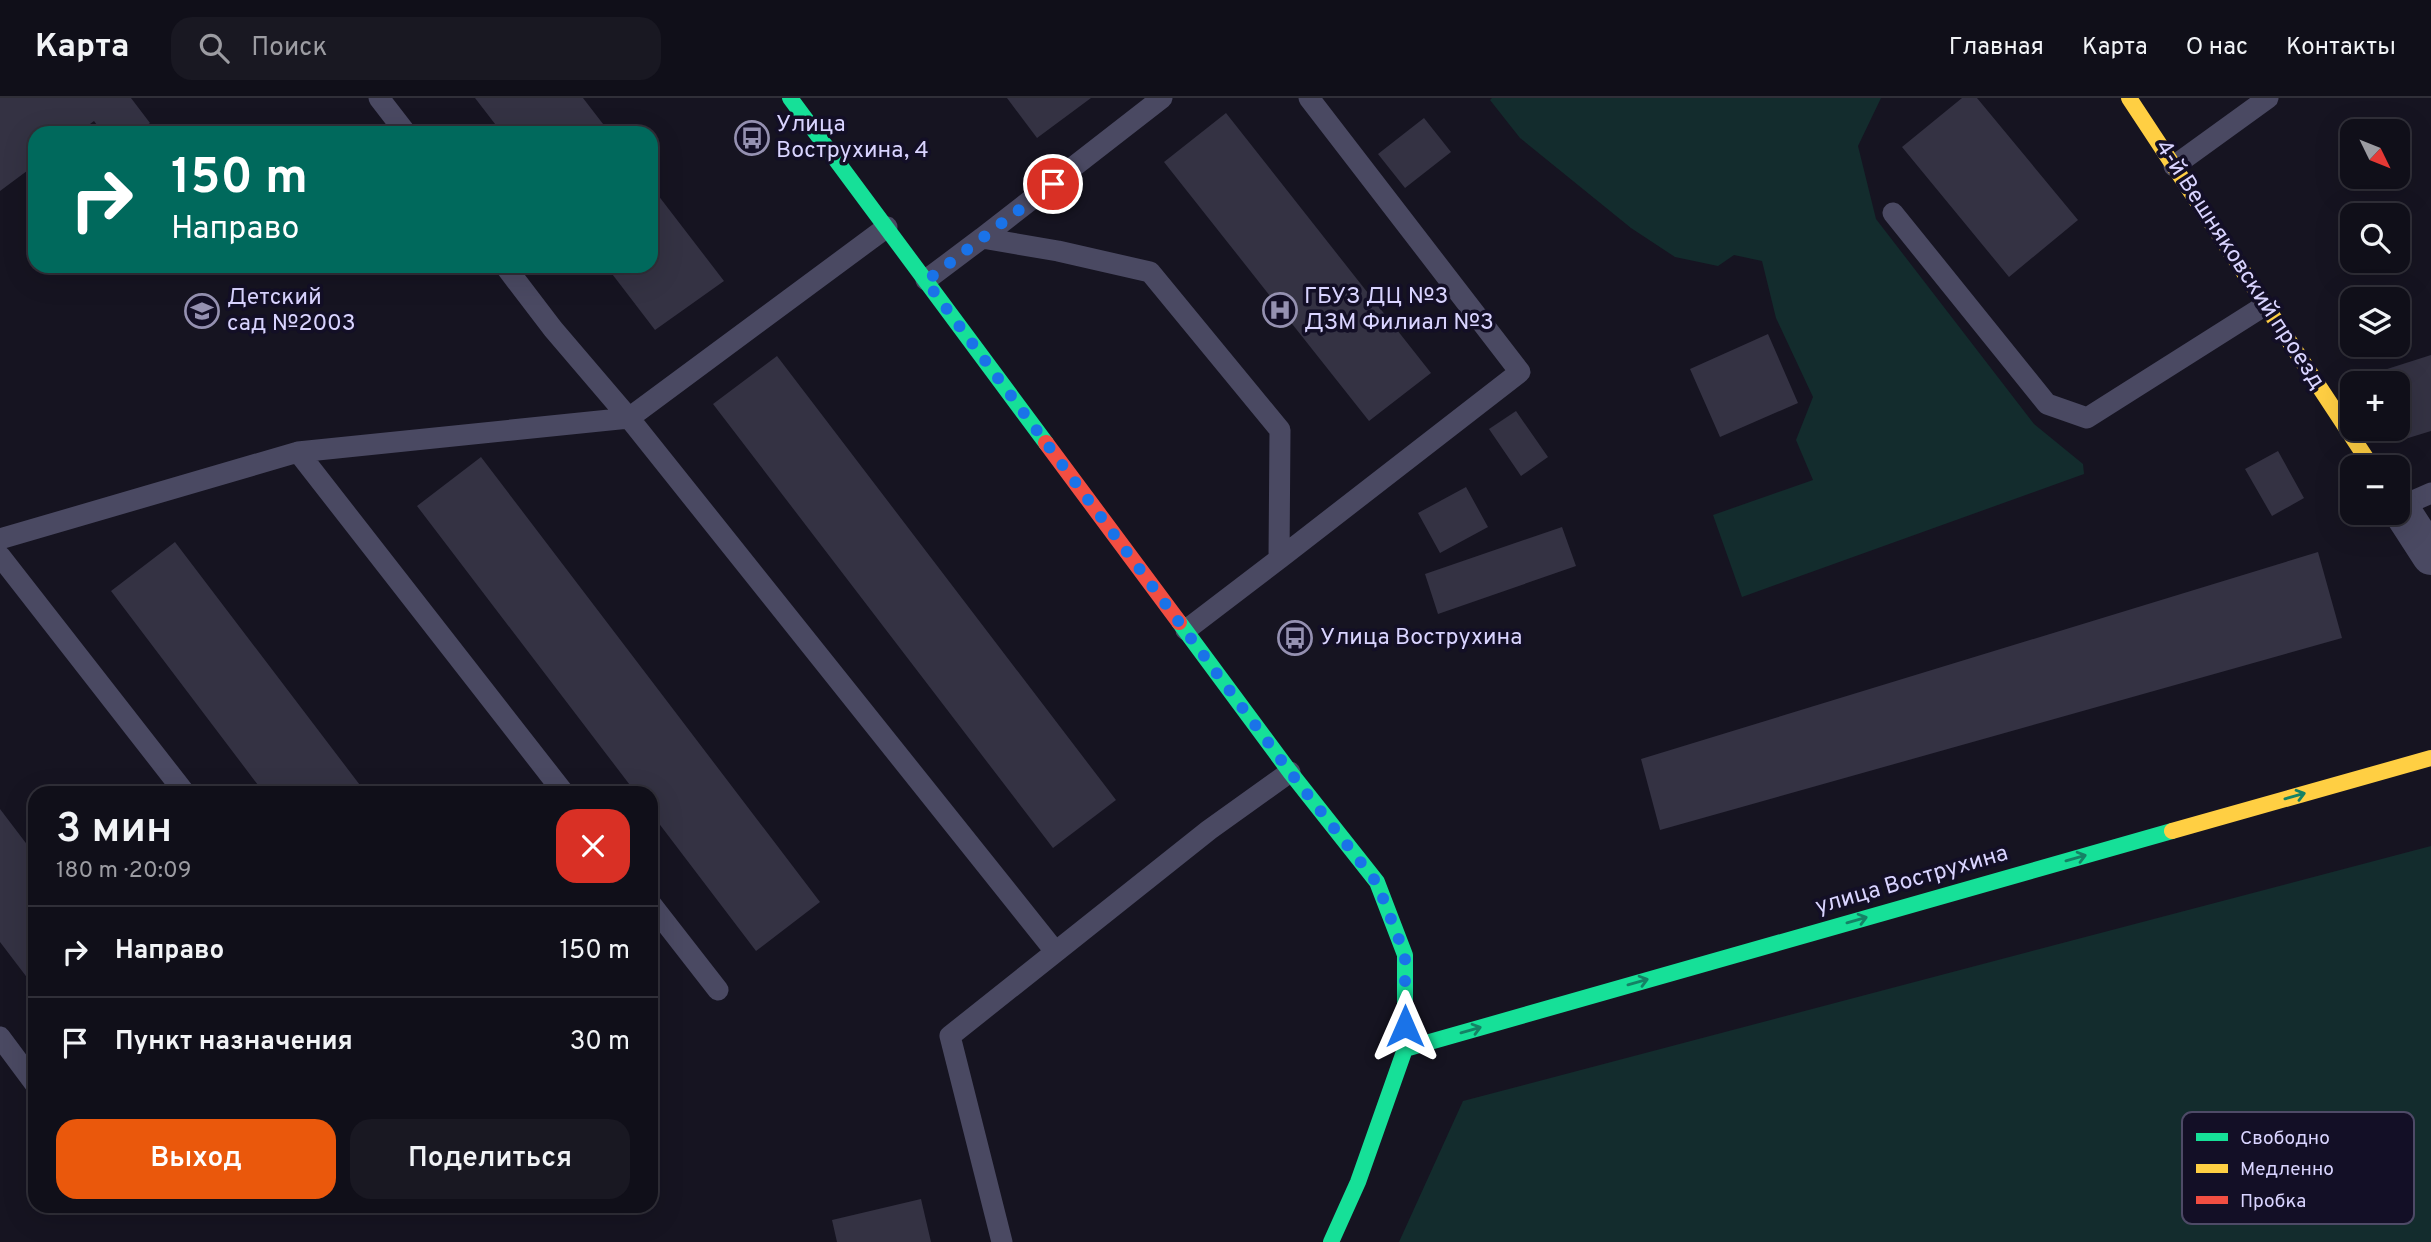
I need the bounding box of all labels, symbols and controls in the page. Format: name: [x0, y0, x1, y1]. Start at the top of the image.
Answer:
search box: [171, 17, 661, 80]
text: Карта: [35, 27, 129, 69]
icon: search: [195, 29, 233, 67]
text: Поиск: [251, 32, 327, 65]
text: Главная: [1949, 33, 2044, 63]
text: Карта: [2082, 33, 2148, 63]
text: О нас: [2186, 33, 2248, 63]
text: Контакты: [2286, 33, 2396, 63]
place label: Улица Вострухина, 4: [776, 111, 929, 166]
bus stop icon: Улица Вострухина, 4: [733, 119, 771, 157]
north arrow: [2340, 119, 2410, 189]
map controls: [2340, 119, 2410, 525]
street label: 4-й Вешняковский проезд: [2147, 135, 2331, 395]
text: 150 m: [171, 149, 308, 211]
icon: right: [56, 154, 147, 245]
pin: [1023, 154, 1083, 214]
icon: arrive: [1034, 165, 1072, 203]
button: search: [2340, 203, 2410, 273]
text: Направо: [171, 210, 299, 250]
place label: ГБУЗ ДЦ №3 ДЗМ Филиал №3: [1304, 283, 1494, 338]
place label: Детский сад №2003: [227, 284, 356, 339]
button: layers: [2340, 287, 2410, 357]
hospital icon: ГБУЗ ДЦ №3 ДЗМ Филиал №3: [1261, 291, 1299, 329]
school or university icon: Детский сад №2003: [183, 292, 221, 330]
button: +: [2340, 371, 2410, 441]
button: −: [2340, 455, 2410, 525]
bus stop icon: Улица Вострухина: [1276, 619, 1314, 657]
place label: Улица Вострухина: [1320, 624, 1522, 653]
one-way arrow: [2284, 789, 2306, 802]
text: 3 мин: [56, 804, 172, 857]
button: close: [556, 809, 630, 883]
street label: улица Вострухина: [1812, 840, 2012, 922]
one-way arrow: [2065, 851, 2087, 864]
text: 180 m · 20:09: [56, 857, 191, 886]
one-way arrow: [1846, 913, 1868, 926]
icon: right: [56, 933, 94, 971]
text: Направо: [115, 935, 224, 968]
text: 150 m: [559, 935, 630, 968]
one-way arrow: [1626, 975, 1649, 988]
position arrow: [1368, 989, 1442, 1063]
one-way arrow: [1459, 1023, 1482, 1036]
icon: arrive: [56, 1024, 94, 1062]
text: Пункт назначения: [115, 1026, 353, 1059]
text: 30 m: [570, 1026, 630, 1059]
legend: [2182, 1112, 2414, 1224]
button: Выход: [56, 1119, 336, 1199]
button: Поделиться: [350, 1119, 630, 1199]
text: Свободно: [2240, 1127, 2330, 1151]
text: Медленно: [2240, 1158, 2334, 1182]
text: Пробка: [2240, 1190, 2306, 1214]

